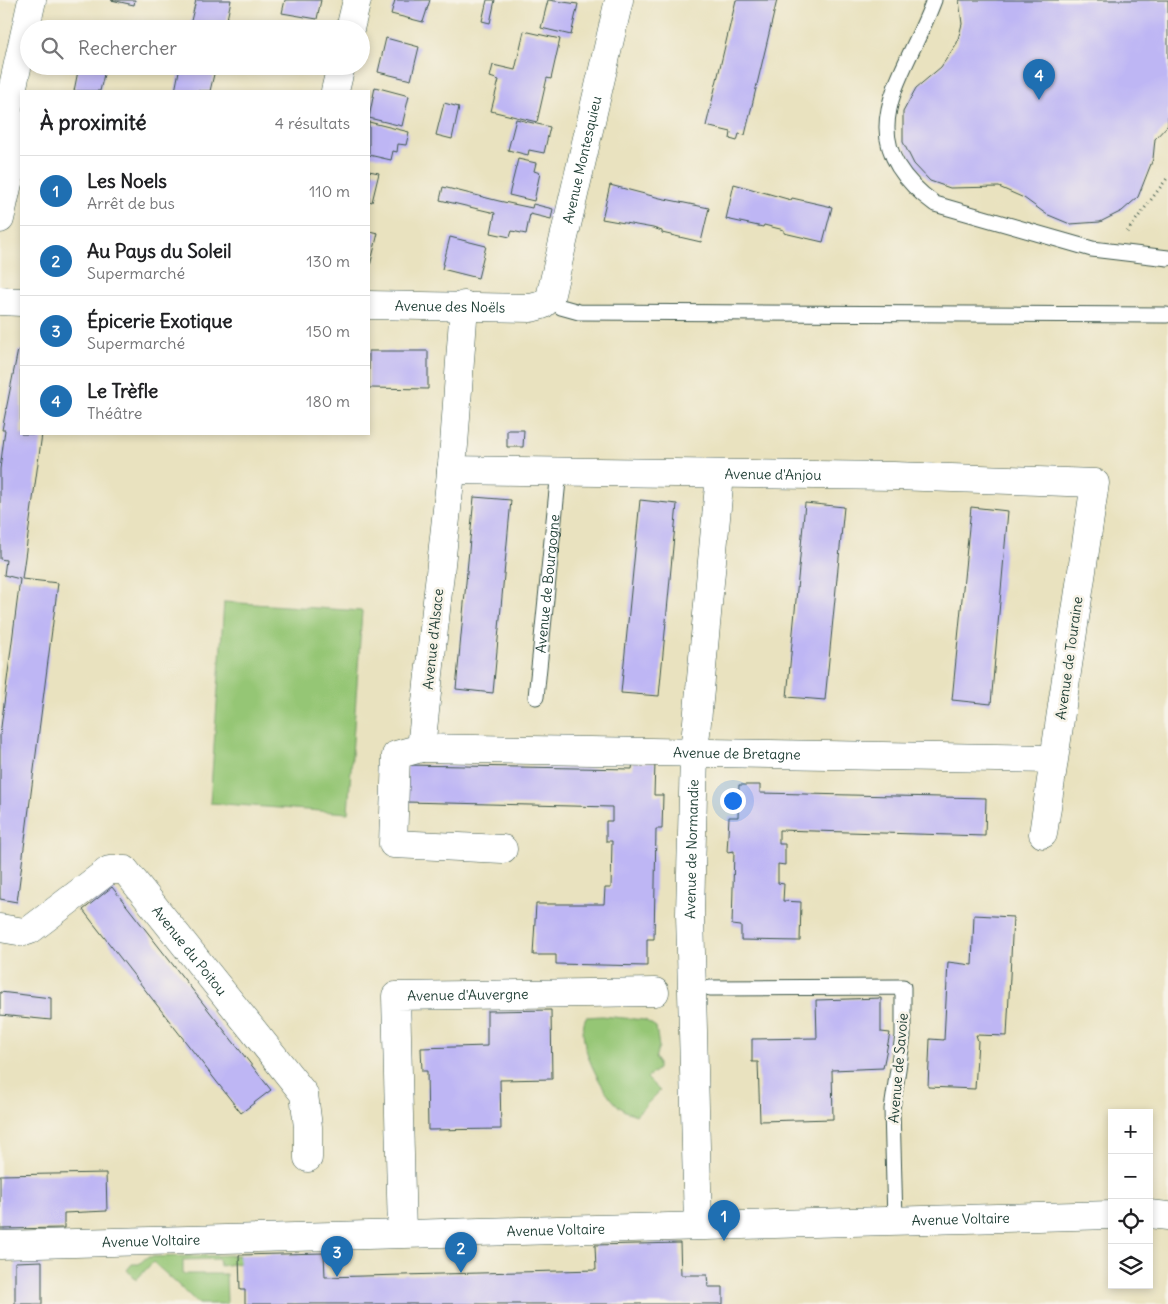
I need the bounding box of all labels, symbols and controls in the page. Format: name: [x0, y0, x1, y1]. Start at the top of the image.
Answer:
search box: [20, 20, 370, 75]
icon: search: [38, 34, 66, 62]
text: Rechercher: [78, 36, 177, 60]
pin: 4: [1023, 59, 1055, 100]
street label: Avenue Montesquieu: [559, 94, 606, 225]
text: À proximité: [40, 109, 147, 136]
text: 4 résultats: [275, 113, 350, 133]
text: Les Noels: [87, 169, 167, 193]
text: 1: [53, 181, 59, 201]
text: 110 m: [309, 181, 350, 201]
text: Arrêt de bus: [87, 193, 175, 213]
text: Au Pays du Soleil: [87, 239, 232, 263]
text: 2: [52, 251, 60, 271]
text: 130 m: [306, 251, 350, 271]
text: Supermarché: [87, 263, 185, 283]
street label: Avenue des Noëls: [395, 296, 505, 317]
text: Épicerie Exotique: [87, 309, 232, 333]
text: 3: [51, 321, 61, 341]
text: 150 m: [306, 321, 350, 341]
text: Supermarché: [87, 333, 185, 353]
text: Le Trèfle: [87, 379, 158, 403]
text: 4: [51, 391, 61, 411]
text: 180 m: [306, 391, 350, 411]
text: Théâtre: [87, 403, 142, 423]
street label: Avenue d'Anjou: [724, 465, 822, 484]
street label: Avenue de Bourgogne: [532, 513, 564, 654]
street label: Avenue d'Alsace: [419, 588, 447, 690]
street label: Avenue de Touraine: [1051, 595, 1087, 721]
street label: Avenue de Bretagne: [673, 743, 801, 764]
street label: Avenue de Normandie: [681, 779, 702, 919]
your location: [720, 788, 746, 814]
street label: Avenue du Poitou: [148, 902, 231, 999]
street label: Avenue d'Auvergne: [407, 985, 529, 1005]
street label: Avenue de Savoie: [884, 1012, 912, 1124]
map controls: [1108, 1109, 1153, 1289]
button: +: [1108, 1109, 1153, 1154]
button: −: [1108, 1154, 1153, 1199]
button: locate: [1108, 1199, 1153, 1244]
pin: 1: [708, 1200, 740, 1241]
street label: Avenue Voltaire: [911, 1209, 1010, 1229]
street label: Avenue Voltaire: [506, 1220, 605, 1240]
street label: Avenue Voltaire: [102, 1231, 200, 1251]
pin: 2: [445, 1232, 477, 1273]
pin: 3: [321, 1236, 353, 1277]
button: layers: [1108, 1244, 1153, 1289]

